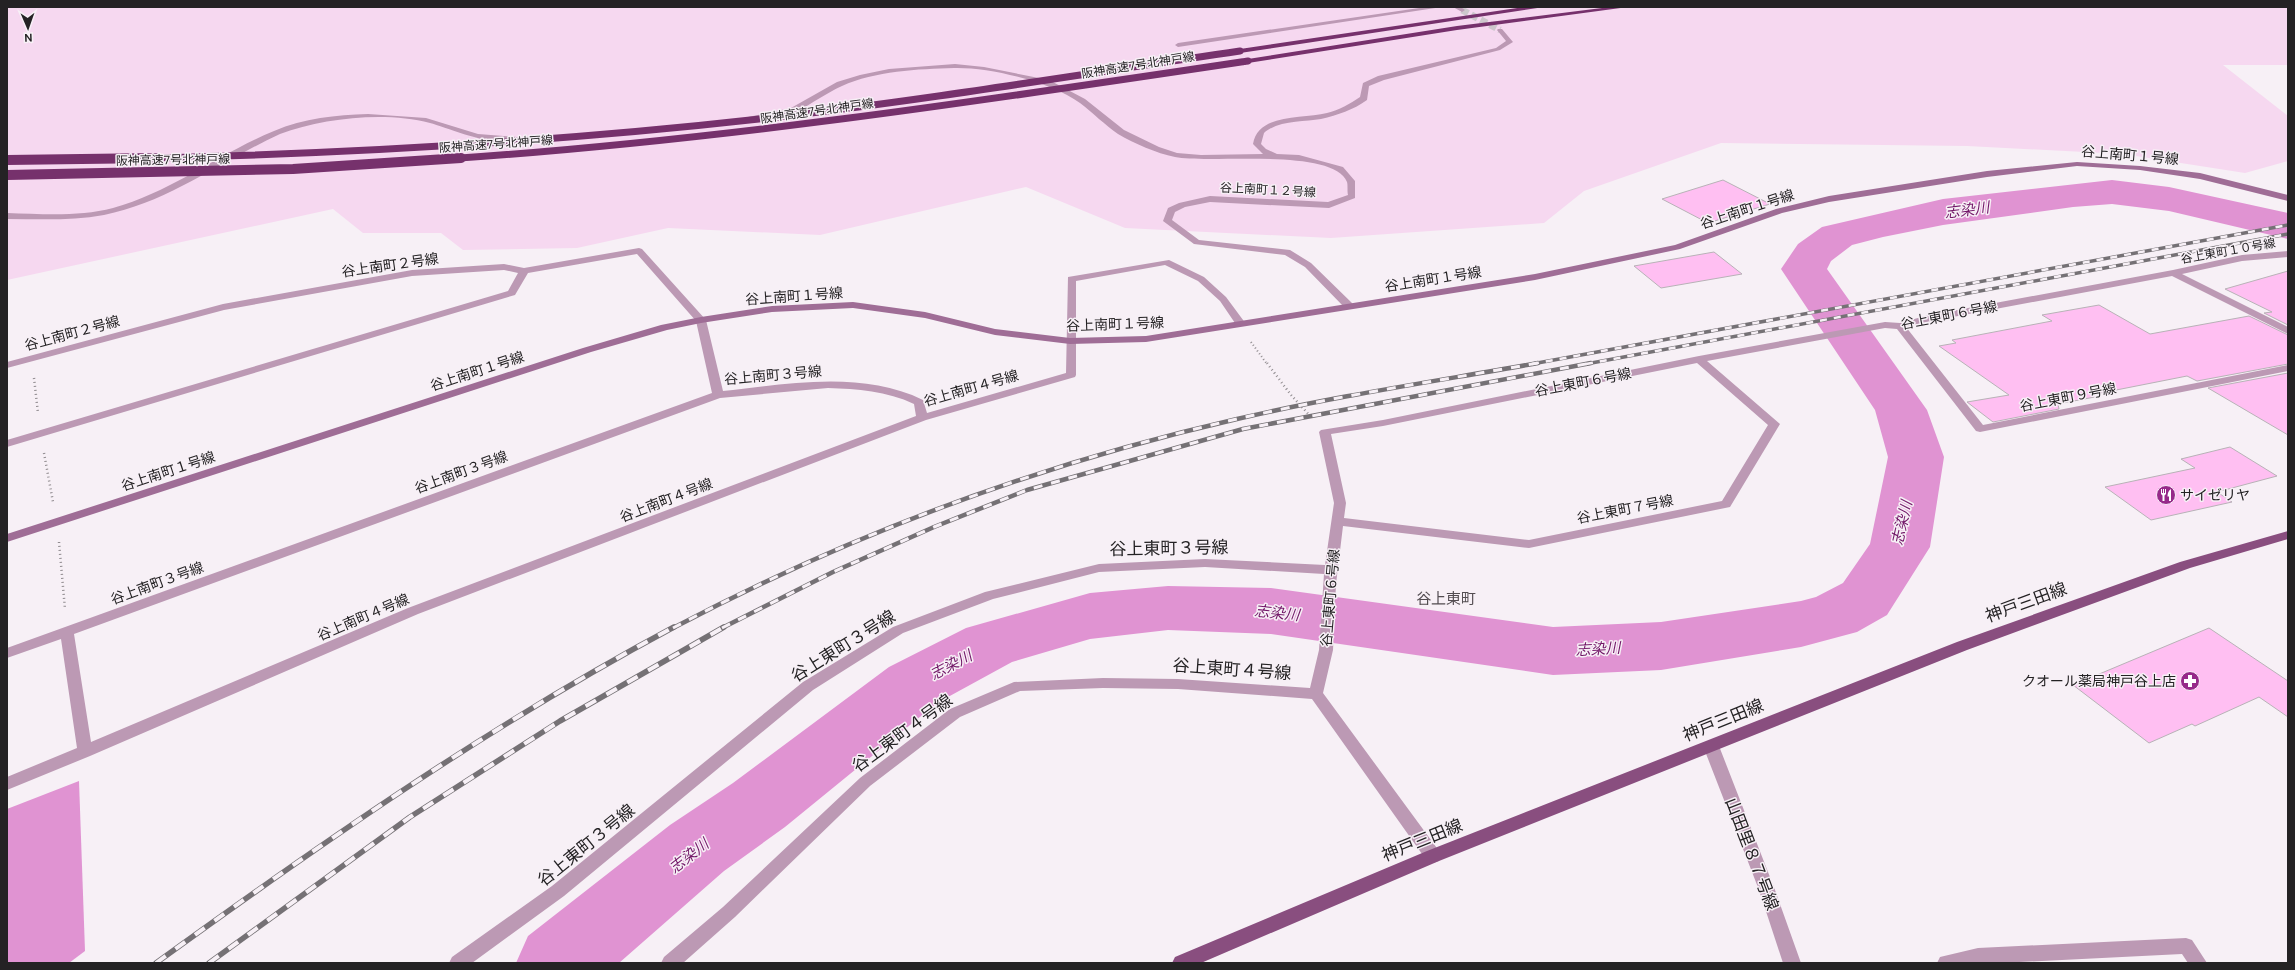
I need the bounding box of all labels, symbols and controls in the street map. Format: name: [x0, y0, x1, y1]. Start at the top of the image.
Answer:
north arrow: [8, 8, 48, 48]
text: N: [24, 31, 33, 45]
street label: 阪神高速7号北神戸線: [1080, 48, 1196, 82]
street label: 阪神高速7号北神戸線: [759, 95, 875, 127]
street label: 阪神高速7号北神戸線: [438, 132, 554, 156]
street label: 谷上南町１号線: [2080, 142, 2180, 168]
street label: 阪神高速7号北神戸線: [116, 151, 230, 169]
street label: 谷上南町１２号線: [1220, 179, 1316, 201]
street label: 谷上南町１号線: [1698, 185, 1796, 233]
water label: 志染川: [1943, 197, 1993, 223]
street label: 谷上東町１０号線: [2179, 235, 2277, 267]
street label: 谷上南町２号線: [340, 249, 440, 281]
street label: 谷上南町１号線: [1383, 262, 1483, 296]
street label: 谷上南町１号線: [744, 284, 844, 308]
street label: 谷上東町６号線: [1899, 297, 1999, 333]
street label: 谷上南町２号線: [22, 312, 122, 354]
street label: 谷上南町１号線: [1066, 313, 1164, 335]
street label: 谷上南町１号線: [428, 347, 526, 395]
street label: 谷上南町３号線: [723, 362, 823, 388]
street label: 谷上東町６号線: [1533, 364, 1633, 400]
street label: 谷上南町４号線: [921, 366, 1021, 410]
street label: 谷上東町９号線: [2018, 379, 2118, 415]
street label: 谷上南町１号線: [119, 447, 217, 495]
street label: 谷上南町３号線: [412, 447, 510, 497]
street label: 谷上南町４号線: [617, 474, 715, 526]
restaurant icon: サイゼリヤ: [2155, 484, 2177, 506]
place label: サイゼリヤ: [2180, 486, 2250, 504]
street label: 谷上東町７号線: [1575, 491, 1675, 527]
water label: 志染川: [1887, 497, 1917, 547]
street label: 谷上東町３号線: [1109, 536, 1229, 560]
street label: 谷上東町６号線: [1317, 548, 1343, 648]
street label: 谷上南町３号線: [108, 558, 206, 608]
street label: 神戸三田線: [1982, 577, 2070, 627]
district label: 谷上東町: [1416, 589, 1476, 609]
street label: 谷上南町４号線: [314, 590, 412, 644]
water label: 志染川: [1254, 601, 1302, 626]
street label: 谷上東町３号線: [787, 605, 899, 687]
water label: 志染川: [1575, 638, 1623, 660]
water label: 志染川: [926, 645, 977, 684]
street label: 谷上東町４号線: [1172, 654, 1292, 684]
pharmacy icon: クオール薬局神戸谷上店: [2179, 670, 2201, 692]
place label: クオール薬局神戸谷上店: [2022, 672, 2176, 690]
street label: 谷上東町４号線: [847, 689, 957, 777]
street label: 神戸三田線: [1679, 694, 1767, 746]
street label: 山田里８７号線: [1720, 795, 1784, 913]
street label: 谷上東町３号線: [533, 799, 639, 891]
street label: 神戸三田線: [1378, 814, 1466, 866]
water label: 志染川: [665, 833, 714, 878]

